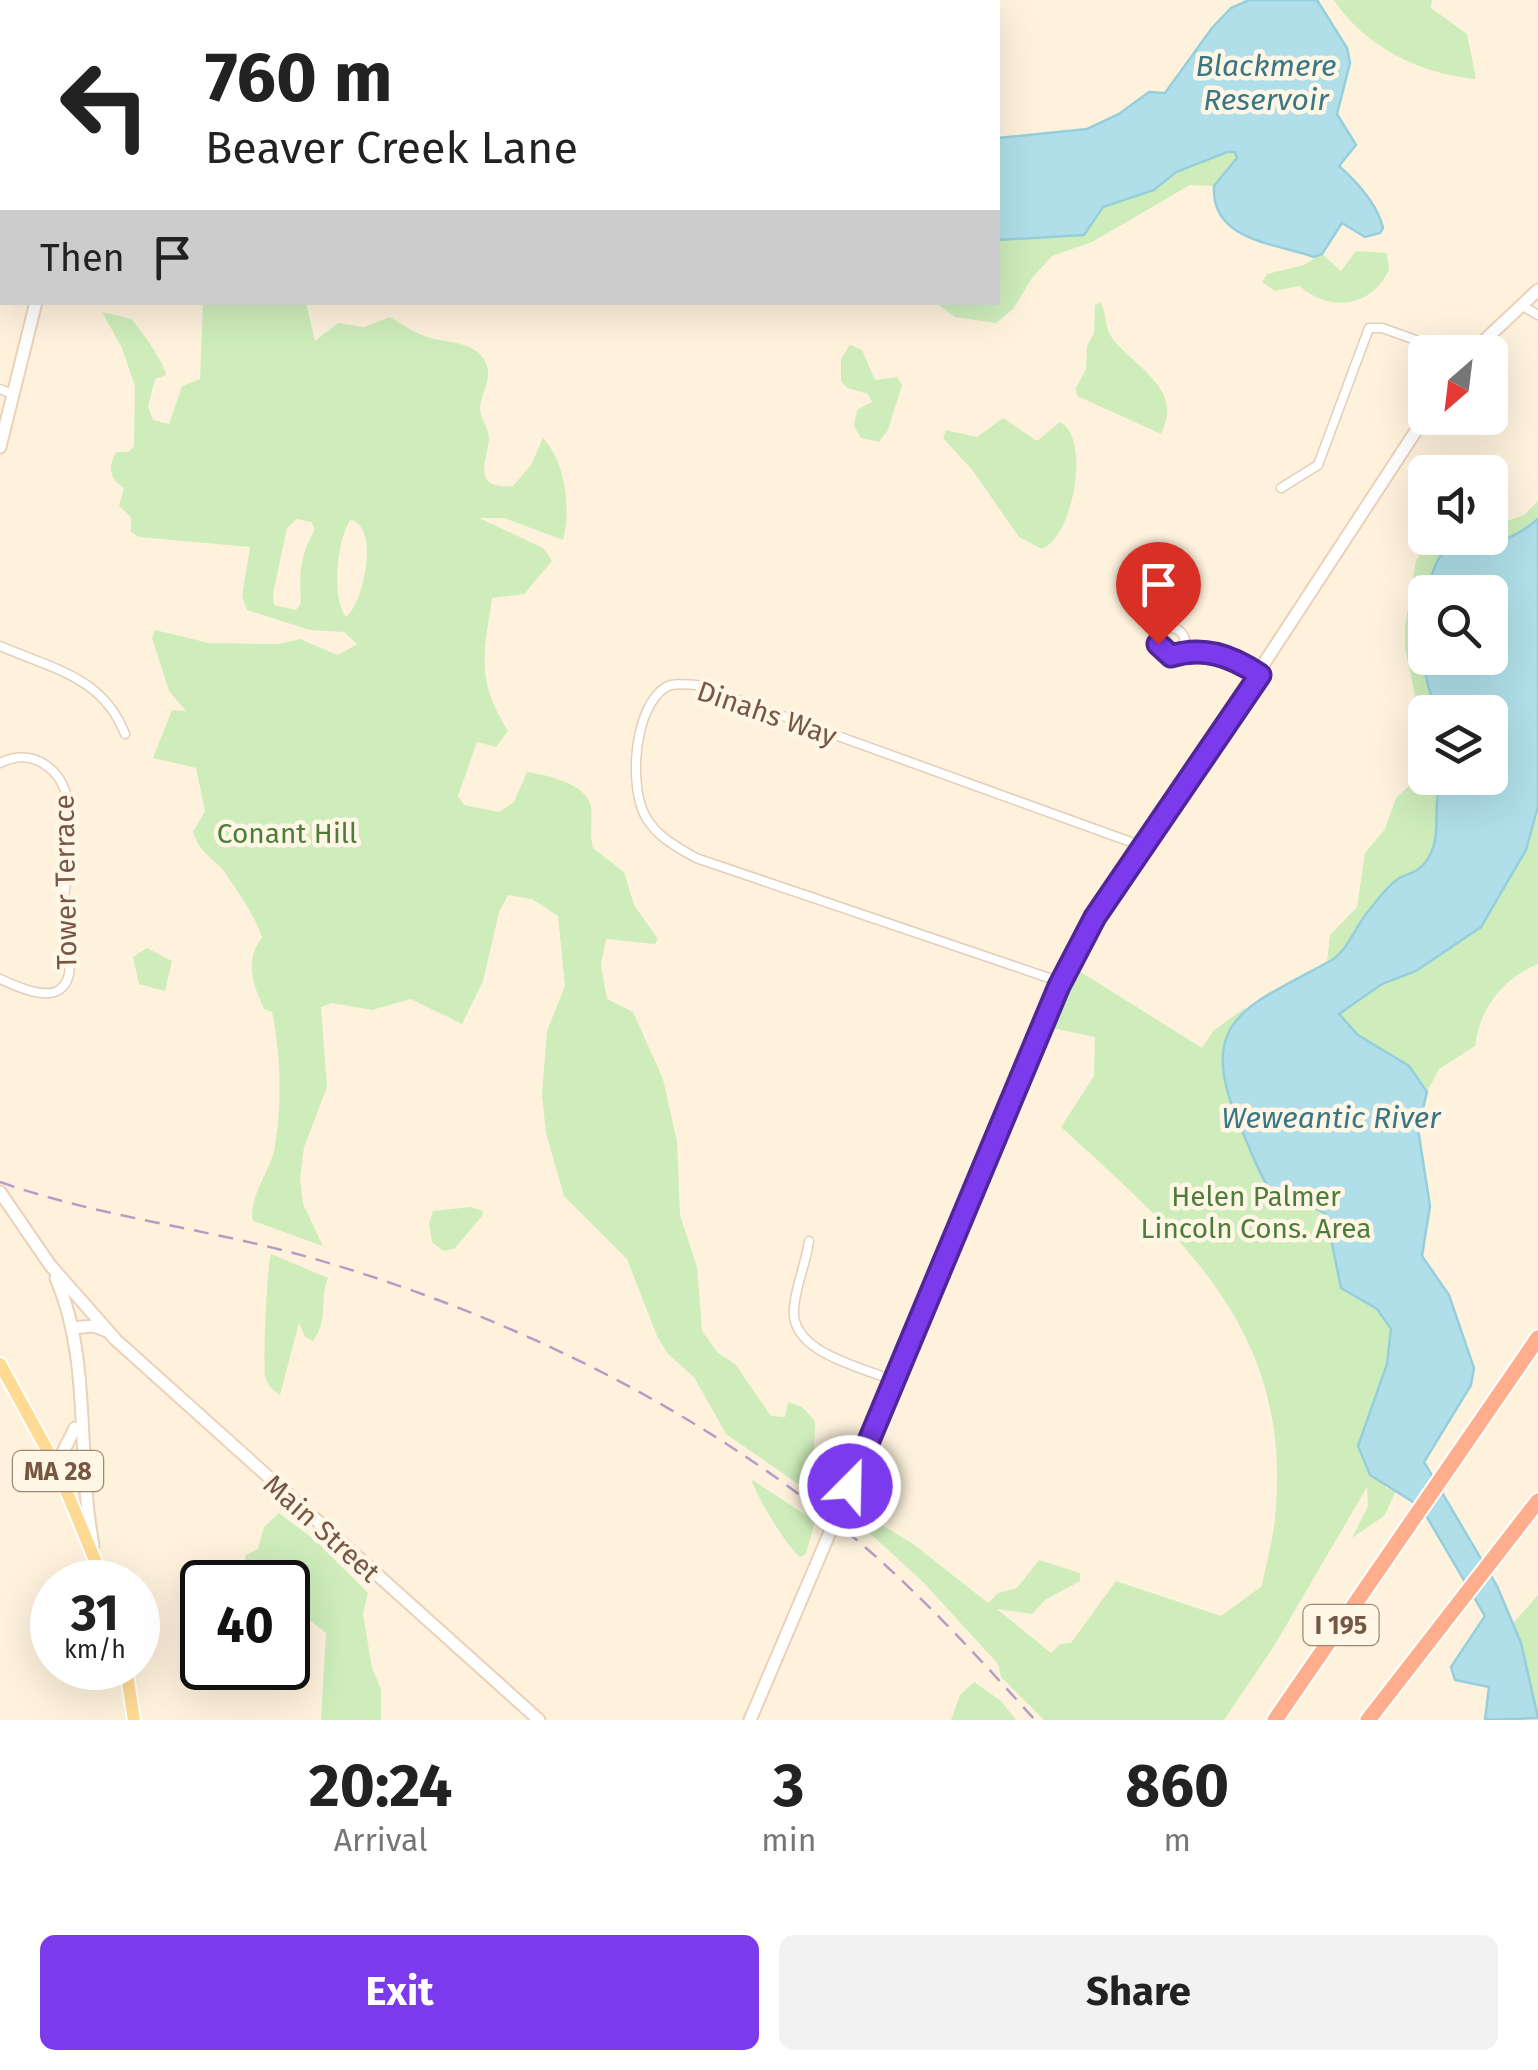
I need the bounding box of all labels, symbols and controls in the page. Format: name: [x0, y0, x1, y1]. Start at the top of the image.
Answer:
text: 760 m: [205, 36, 393, 120]
icon: left: [40, 40, 170, 170]
water label: Blackmere Reservoir: [1195, 48, 1337, 118]
text: Beaver Creek Lane: [205, 121, 578, 175]
icon: arrive: [145, 230, 200, 285]
text: Then: [40, 235, 125, 281]
north arrow: [1408, 335, 1508, 435]
map controls: [1408, 335, 1508, 795]
button: sound: [1408, 455, 1508, 555]
pin: [1116, 542, 1201, 645]
icon: arrive: [1131, 557, 1186, 612]
button: search: [1408, 575, 1508, 675]
street label: Dinahs Way: [693, 674, 841, 753]
button: layers: [1408, 695, 1508, 795]
street label: Tower Terrace: [47, 794, 84, 970]
park label: Conant Hill: [217, 817, 357, 850]
water label: Weweantic River: [1221, 1100, 1442, 1136]
park label: Helen Palmer Lincoln Cons. Area: [1141, 1180, 1371, 1245]
position arrow: [798, 1434, 902, 1538]
road number: MA 28: [13, 1451, 103, 1491]
street label: Main Street: [257, 1468, 387, 1590]
speed limit sign: 40: [180, 1560, 310, 1690]
text: 31: [71, 1583, 119, 1643]
road number: I 195: [1304, 1605, 1378, 1645]
text: km/h: [64, 1635, 126, 1665]
text: 20:24: [309, 1750, 453, 1822]
text: 3: [773, 1750, 805, 1822]
text: 860: [1125, 1750, 1229, 1822]
text: Arrival: [334, 1821, 428, 1859]
text: min: [761, 1821, 817, 1859]
text: m: [1164, 1821, 1191, 1859]
button: Exit: [40, 1935, 759, 2050]
button: Share: [779, 1935, 1498, 2050]

